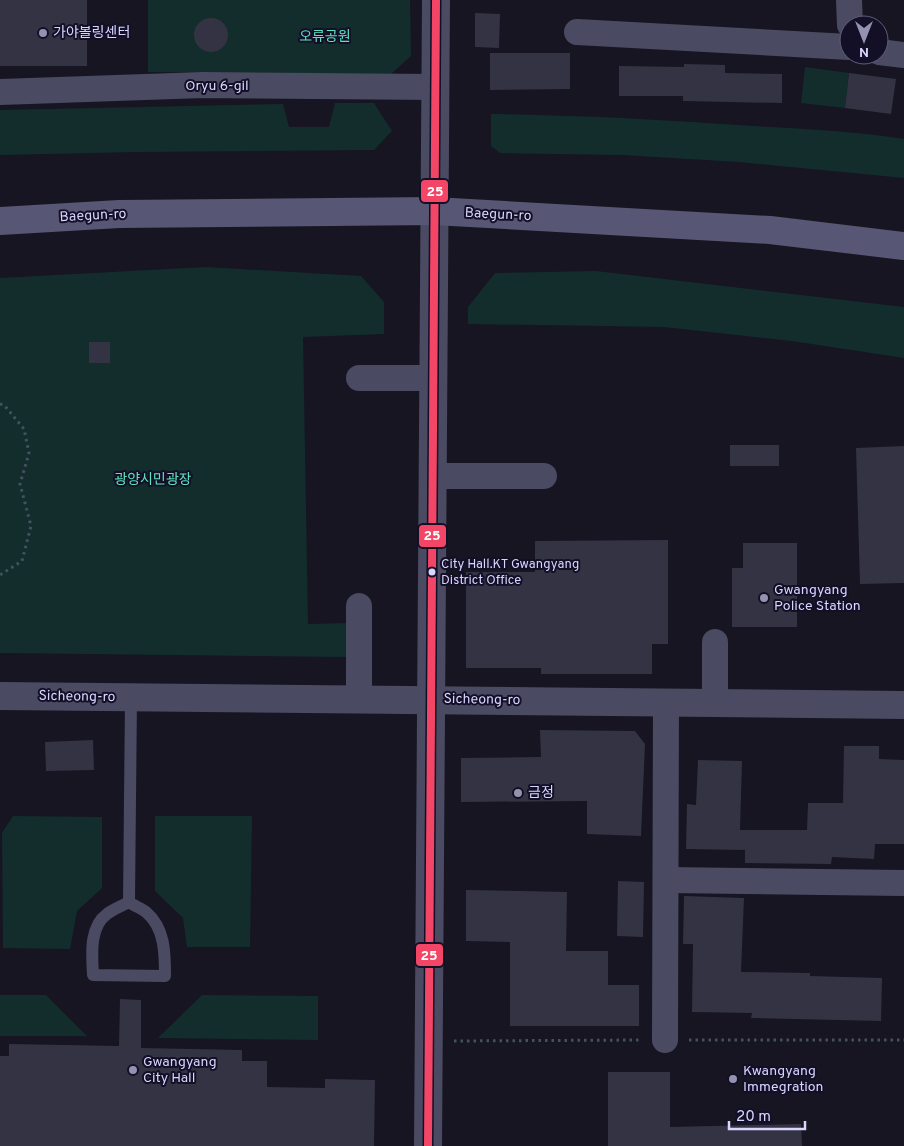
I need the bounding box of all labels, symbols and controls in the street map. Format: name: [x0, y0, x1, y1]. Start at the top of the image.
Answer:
north arrow: [839, 15, 889, 65]
place label: 가야볼링센터: [53, 25, 130, 42]
marker: 가야볼링센터: [37, 27, 49, 39]
park label: 오류공원: [299, 29, 351, 46]
text: N: [859, 43, 869, 60]
street label: Oryu 6-gil: [185, 78, 249, 95]
line badge: 25: [420, 179, 449, 203]
text: 25: [426, 184, 444, 201]
street label: Baegun-ro: [464, 205, 532, 225]
street label: Baegun-ro: [59, 206, 127, 226]
park label: 광양시민광장: [114, 472, 192, 489]
line badge: 25: [418, 524, 447, 548]
text: 25: [423, 528, 441, 545]
place label: City Hall.KT Gwangyang District Office: [441, 557, 579, 589]
marker: City Hall.KT Gwangyang District Office: [427, 567, 437, 577]
place label: Gwangyang Police Station: [774, 582, 861, 615]
marker: Gwangyang Police Station: [758, 592, 770, 604]
street label: Sicheong-ro: [38, 688, 116, 706]
street label: Sicheong-ro: [443, 691, 521, 709]
place label: 금정: [528, 785, 554, 802]
marker: 금정: [512, 787, 524, 799]
line badge: 25: [415, 943, 444, 967]
text: 25: [420, 948, 438, 965]
place label: Gwangyang City Hall: [143, 1054, 217, 1087]
place label: Kwangyang Immegration: [743, 1063, 823, 1096]
marker: Gwangyang City Hall: [127, 1064, 139, 1076]
marker: Kwangyang Immegration: [727, 1073, 739, 1085]
scale bar: [729, 1098, 805, 1130]
text: 20 m: [736, 1108, 771, 1127]

